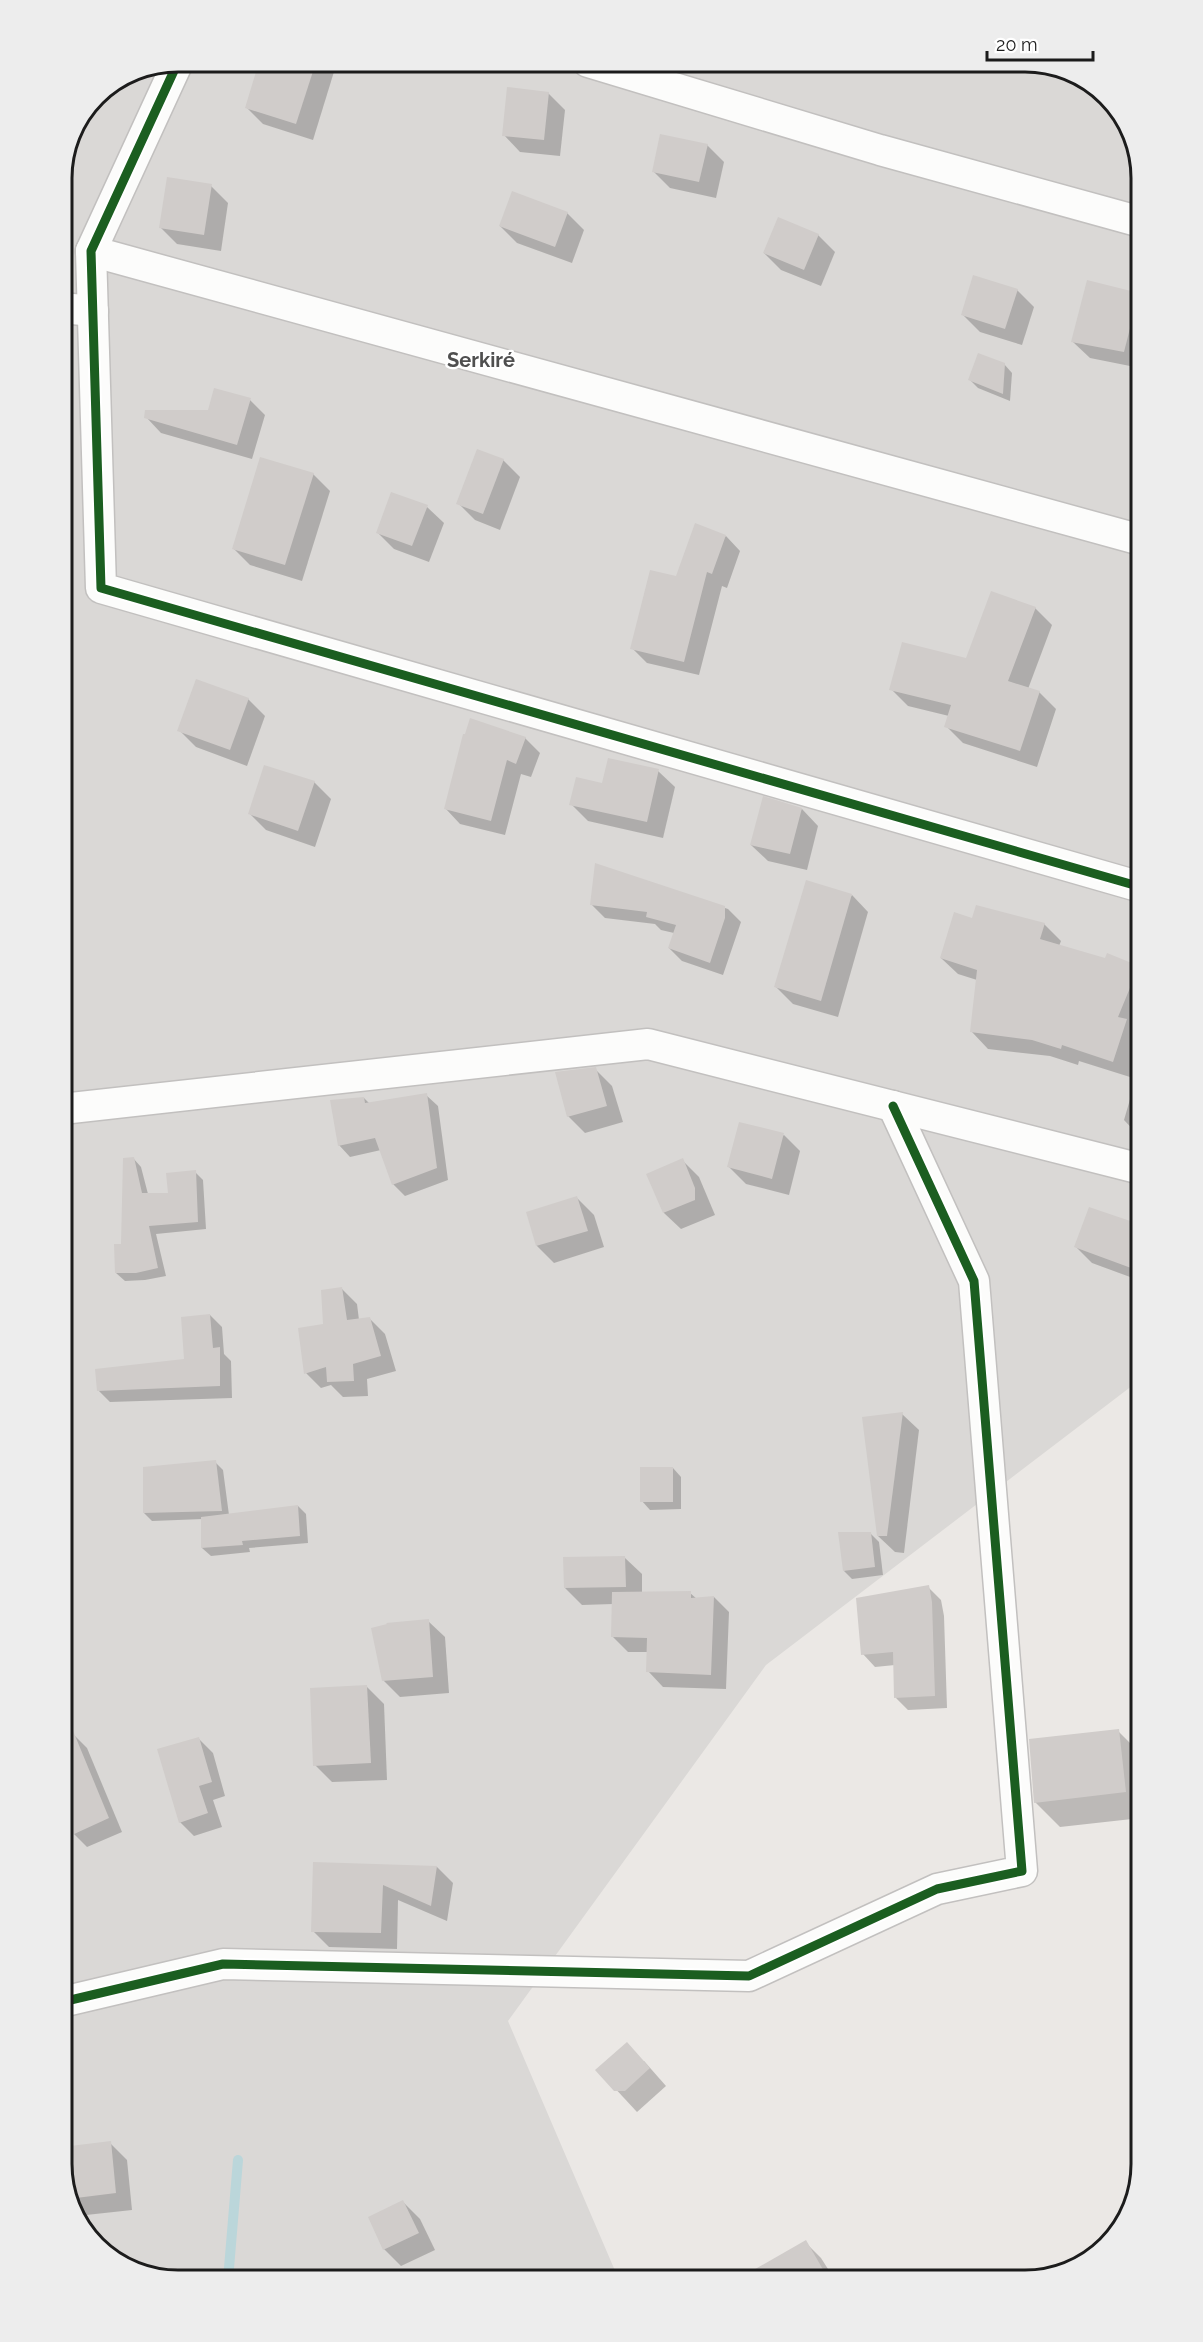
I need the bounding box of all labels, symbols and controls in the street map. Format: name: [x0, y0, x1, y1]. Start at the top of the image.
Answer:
scale bar: [987, 24, 1094, 62]
text: 20 m: [996, 34, 1038, 55]
district label: Serkiré: [447, 348, 515, 372]

